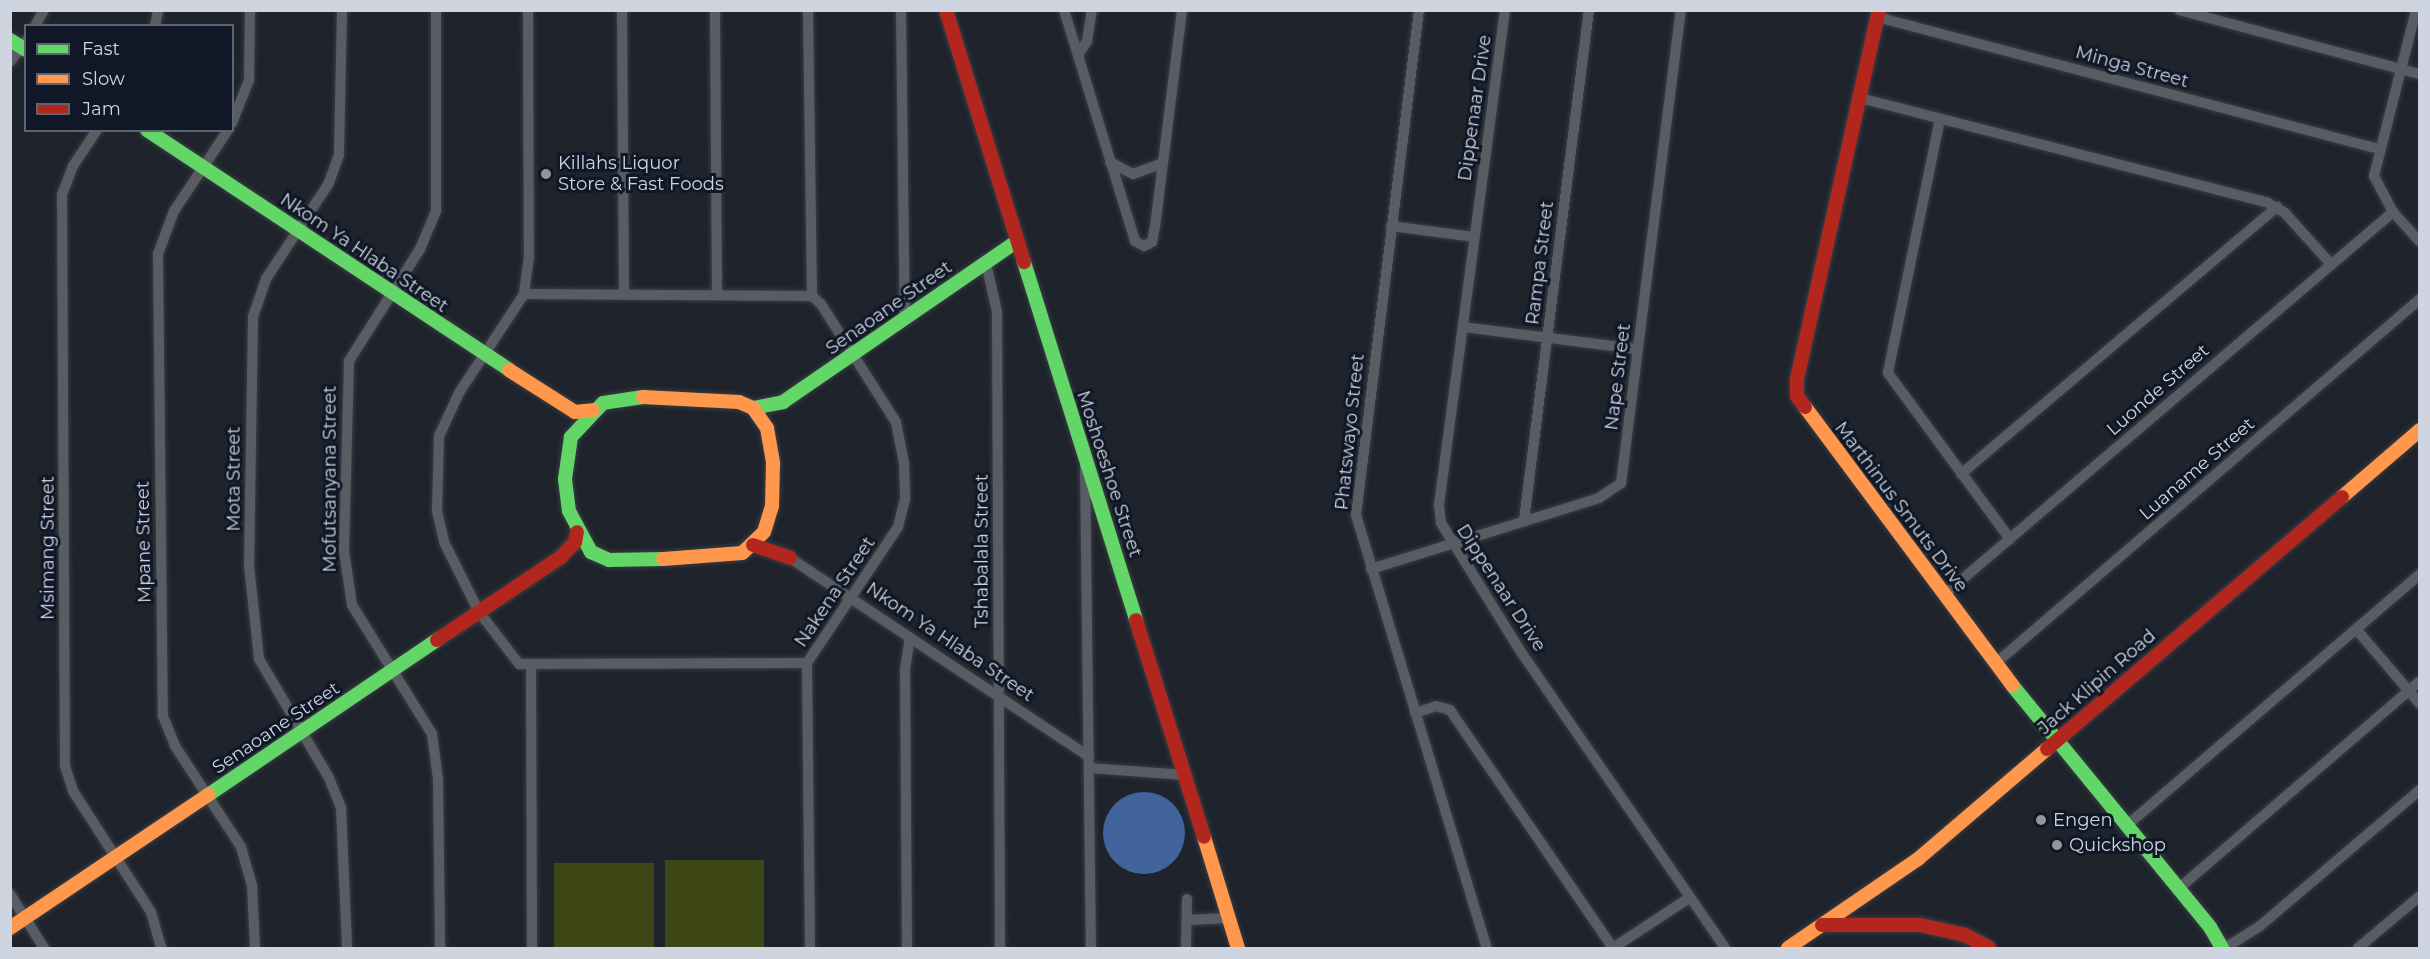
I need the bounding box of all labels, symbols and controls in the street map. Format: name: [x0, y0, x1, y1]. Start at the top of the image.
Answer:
legend: [24, 24, 234, 132]
street label: Dippenaar Drive: [1454, 33, 1496, 183]
text: Fast: [82, 38, 120, 60]
street label: Minga Street: [2073, 42, 2191, 92]
text: Slow: [82, 68, 125, 90]
text: Jam: [82, 98, 121, 120]
place label: Killahs Liquor Store & Fast Foods: [558, 153, 724, 195]
marker: Killahs Liquor Store & Fast Foods: [539, 167, 553, 181]
street label: Nkom Ya Hlaba Street: [276, 189, 452, 317]
street label: Rampa Street: [1522, 200, 1558, 326]
street label: Senaoane Street: [822, 256, 956, 360]
street label: Nape Street: [1601, 322, 1635, 432]
street label: Luonde Street: [2103, 340, 2213, 440]
street label: Phatswayo Street: [1331, 353, 1369, 511]
street label: Mofutsanyana Street: [319, 385, 341, 573]
street label: Moshoeshoe Street: [1072, 388, 1146, 560]
street label: Luaname Street: [2135, 413, 2259, 525]
street label: Marthinus Smuts Drive: [1830, 418, 1972, 596]
street label: Mota Street: [223, 426, 245, 532]
street label: Tshabalala Street: [971, 474, 993, 628]
street label: Msimang Street: [37, 476, 59, 620]
street label: Mpane Street: [132, 481, 156, 603]
street label: Dippenaar Drive: [1452, 520, 1550, 656]
street label: Nakena Street: [790, 533, 880, 651]
street label: Nkom Ya Hlaba Street: [862, 578, 1038, 706]
street label: Jack Klipin Road: [2034, 625, 2160, 739]
street label: Senaoane Street: [208, 677, 344, 779]
place label: Engen: [2053, 809, 2113, 831]
marker: Engen: [2034, 813, 2048, 827]
place label: Quickshop: [2069, 834, 2166, 856]
marker: Quickshop: [2050, 838, 2064, 852]

